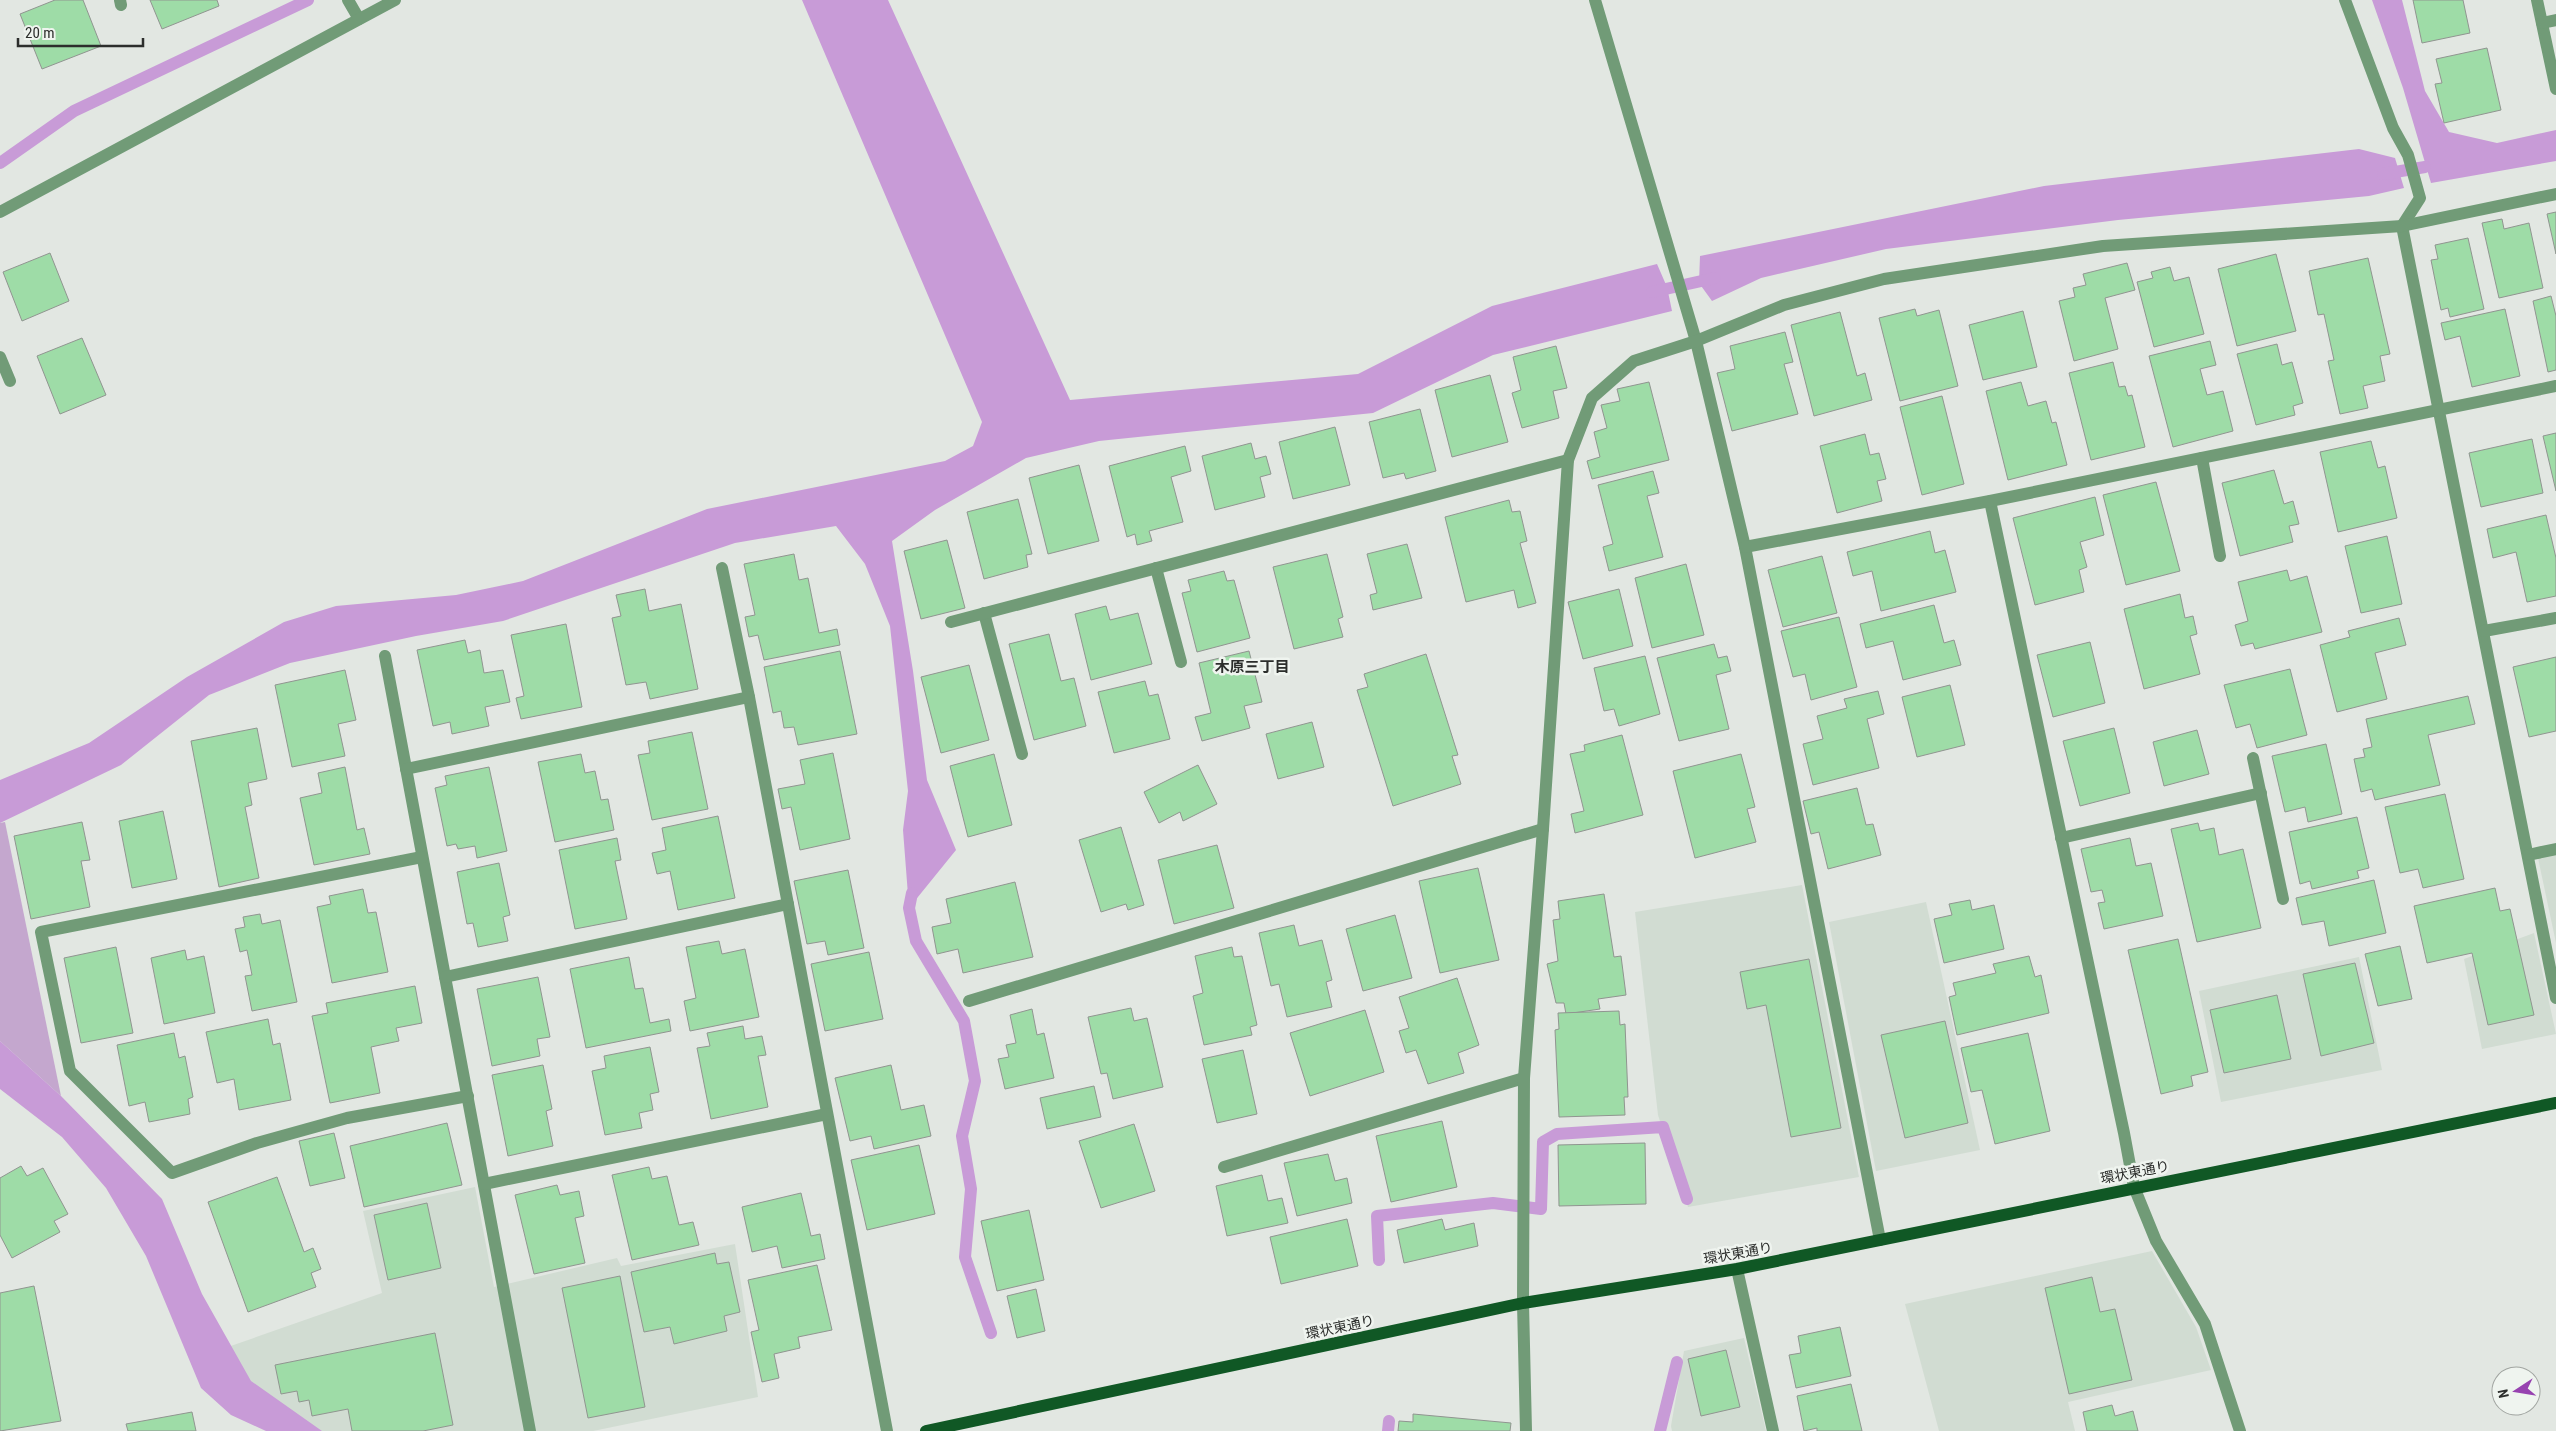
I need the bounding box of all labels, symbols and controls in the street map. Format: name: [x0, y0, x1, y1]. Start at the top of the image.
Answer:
scale bar: [18, 15, 142, 47]
text: 20 m: [25, 24, 55, 42]
district label: 木原三丁目: [1214, 658, 1290, 676]
street label: 環状東通り: [2099, 1157, 2171, 1187]
street label: 環状東通り: [1702, 1239, 1774, 1267]
street label: 環状東通り: [1304, 1312, 1376, 1342]
north arrow: [2491, 1366, 2541, 1416]
text: N: [2495, 1388, 2512, 1400]

